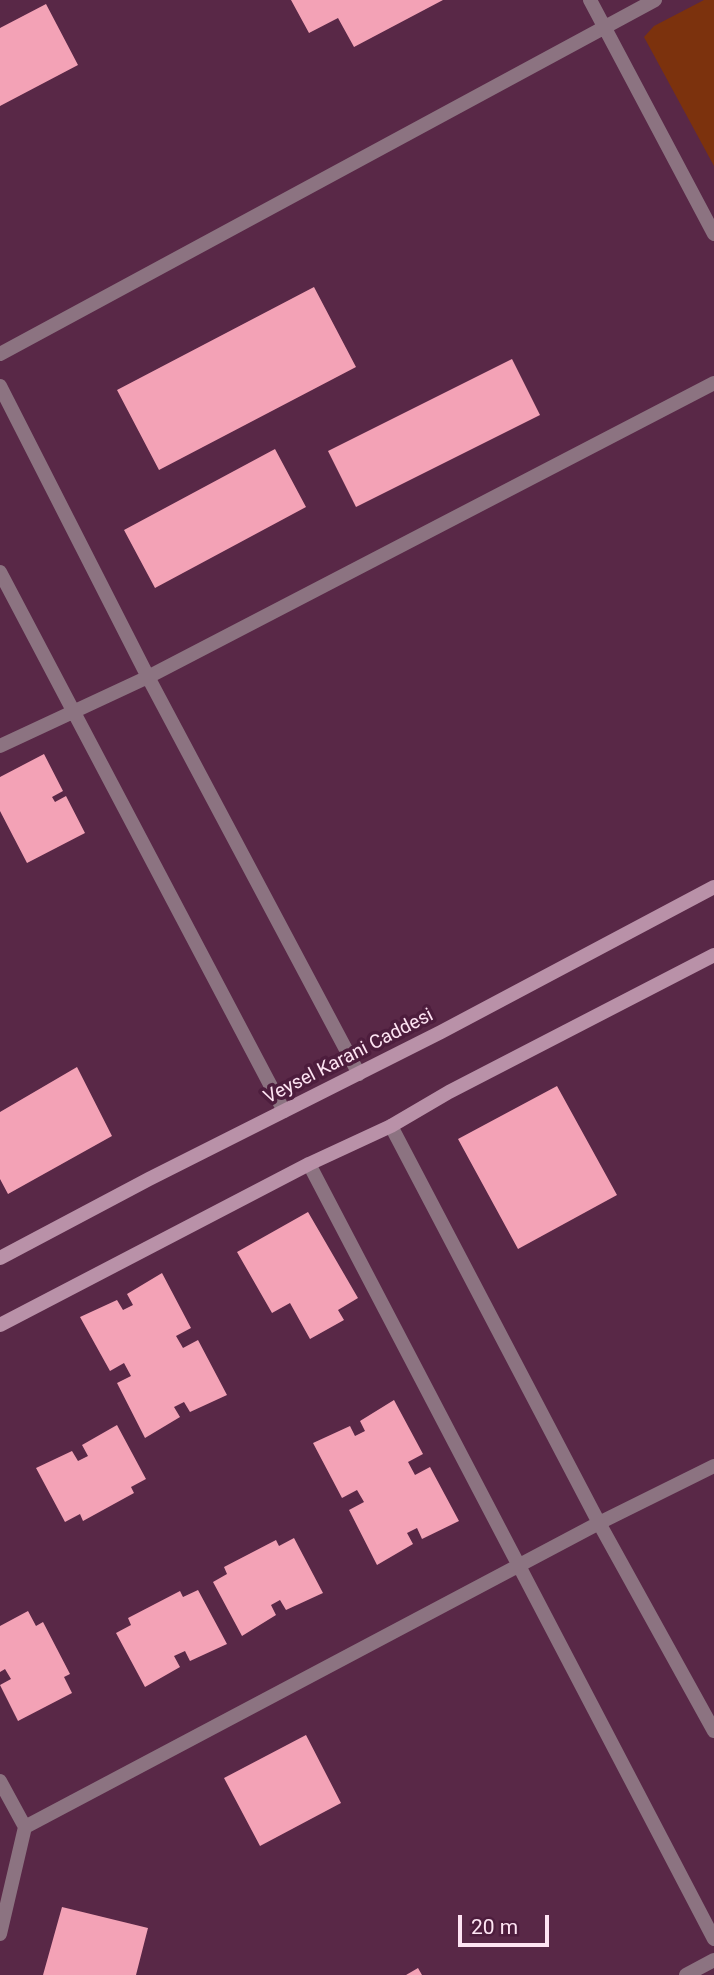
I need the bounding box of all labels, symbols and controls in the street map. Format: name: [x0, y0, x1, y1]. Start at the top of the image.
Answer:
street label: Veysel Karani Caddesi: [261, 1004, 437, 1110]
scale bar: [462, 1902, 553, 1946]
text: 20 m: [471, 1915, 518, 1939]

